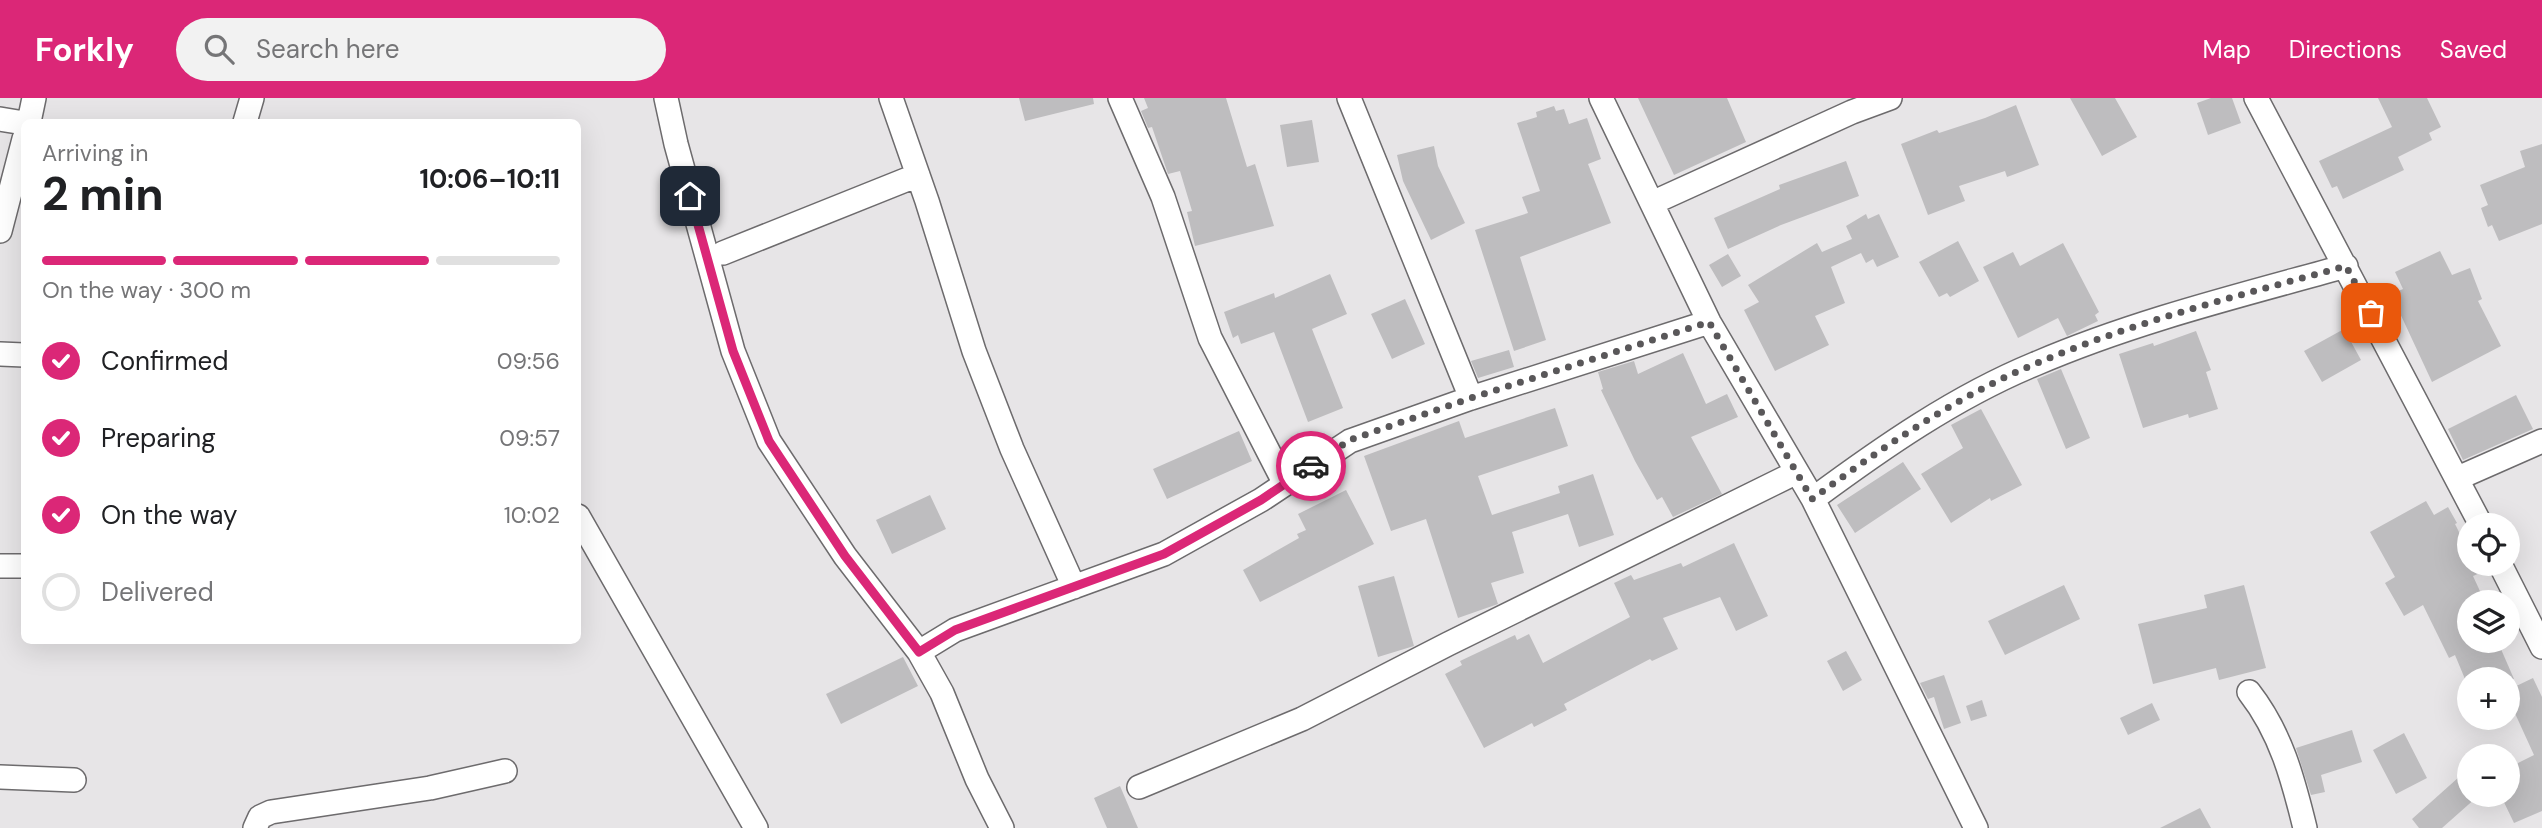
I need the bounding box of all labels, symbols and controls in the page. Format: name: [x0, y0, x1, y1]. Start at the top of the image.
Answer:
search box: [176, 18, 666, 81]
text: Forkly: [35, 28, 134, 71]
icon: search: [200, 30, 238, 68]
text: Search here: [256, 32, 399, 66]
text: Map: [2203, 34, 2251, 65]
text: Directions: [2289, 34, 2402, 65]
text: Saved: [2440, 34, 2507, 65]
text: Arriving in: [42, 138, 148, 168]
text: 10:06–10:11: [419, 162, 560, 196]
text: 2 min: [42, 164, 164, 224]
pin: [660, 166, 720, 226]
icon: home: [671, 177, 709, 215]
text: On the way · 300 m: [42, 275, 251, 305]
pin: [2341, 283, 2401, 343]
icon: bag: [2352, 294, 2390, 332]
icon: check: [42, 342, 80, 380]
text: Confirmed: [101, 344, 228, 378]
text: 09:56: [497, 346, 560, 376]
icon: check: [42, 419, 80, 457]
text: Preparing: [101, 421, 216, 455]
text: 09:57: [499, 423, 560, 453]
courier: [1276, 431, 1346, 501]
icon: car: [1292, 447, 1330, 485]
icon: check: [42, 496, 80, 534]
text: On the way: [101, 498, 237, 532]
text: 10:02: [504, 500, 560, 530]
map controls: [2457, 513, 2520, 807]
button: locate: [2457, 513, 2520, 576]
text: Delivered: [101, 575, 214, 609]
button: layers: [2457, 590, 2520, 653]
button: +: [2457, 667, 2520, 730]
button: −: [2457, 744, 2520, 807]

